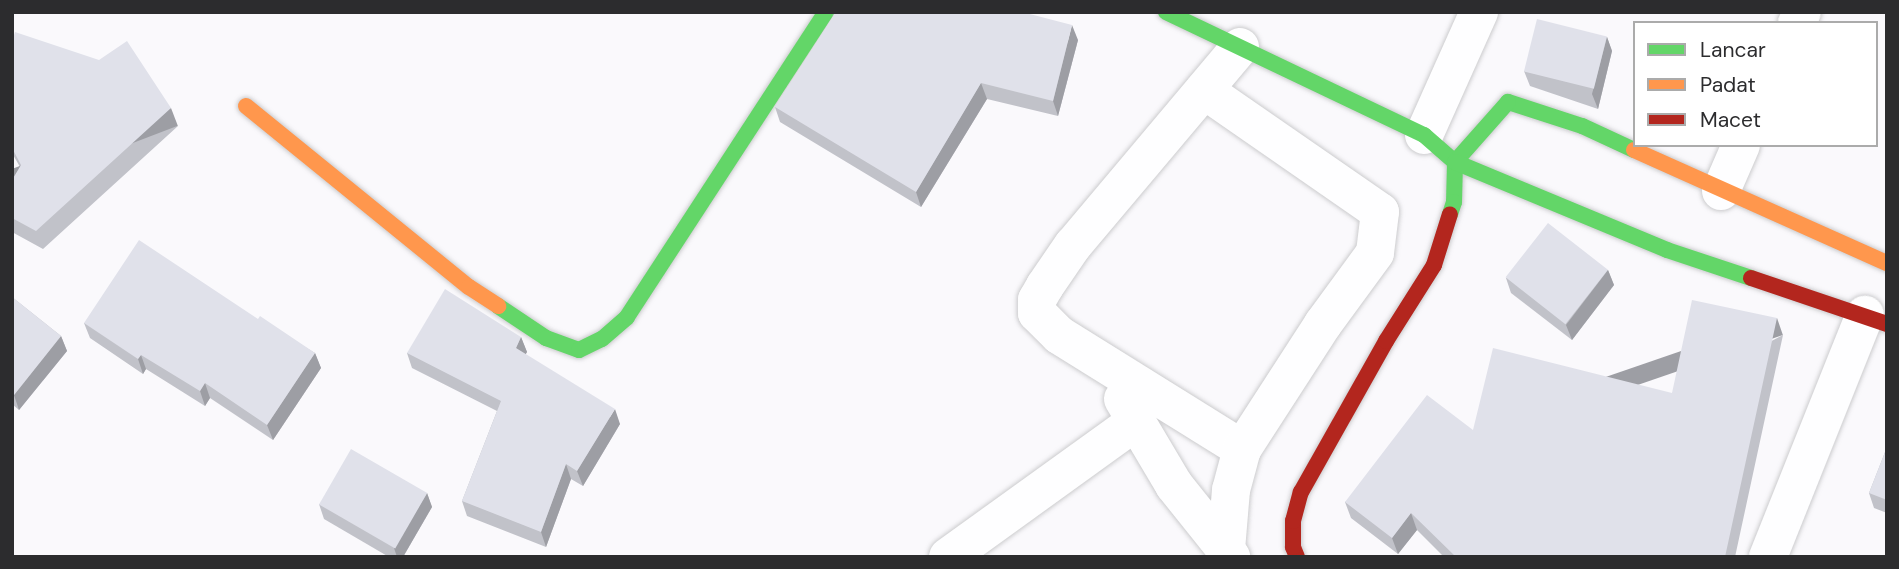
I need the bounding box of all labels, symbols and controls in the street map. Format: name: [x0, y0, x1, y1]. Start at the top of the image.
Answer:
legend: [1633, 21, 1878, 147]
text: Lancar: [1700, 36, 1766, 64]
text: Padat: [1700, 71, 1756, 99]
text: Macet: [1700, 106, 1761, 134]

